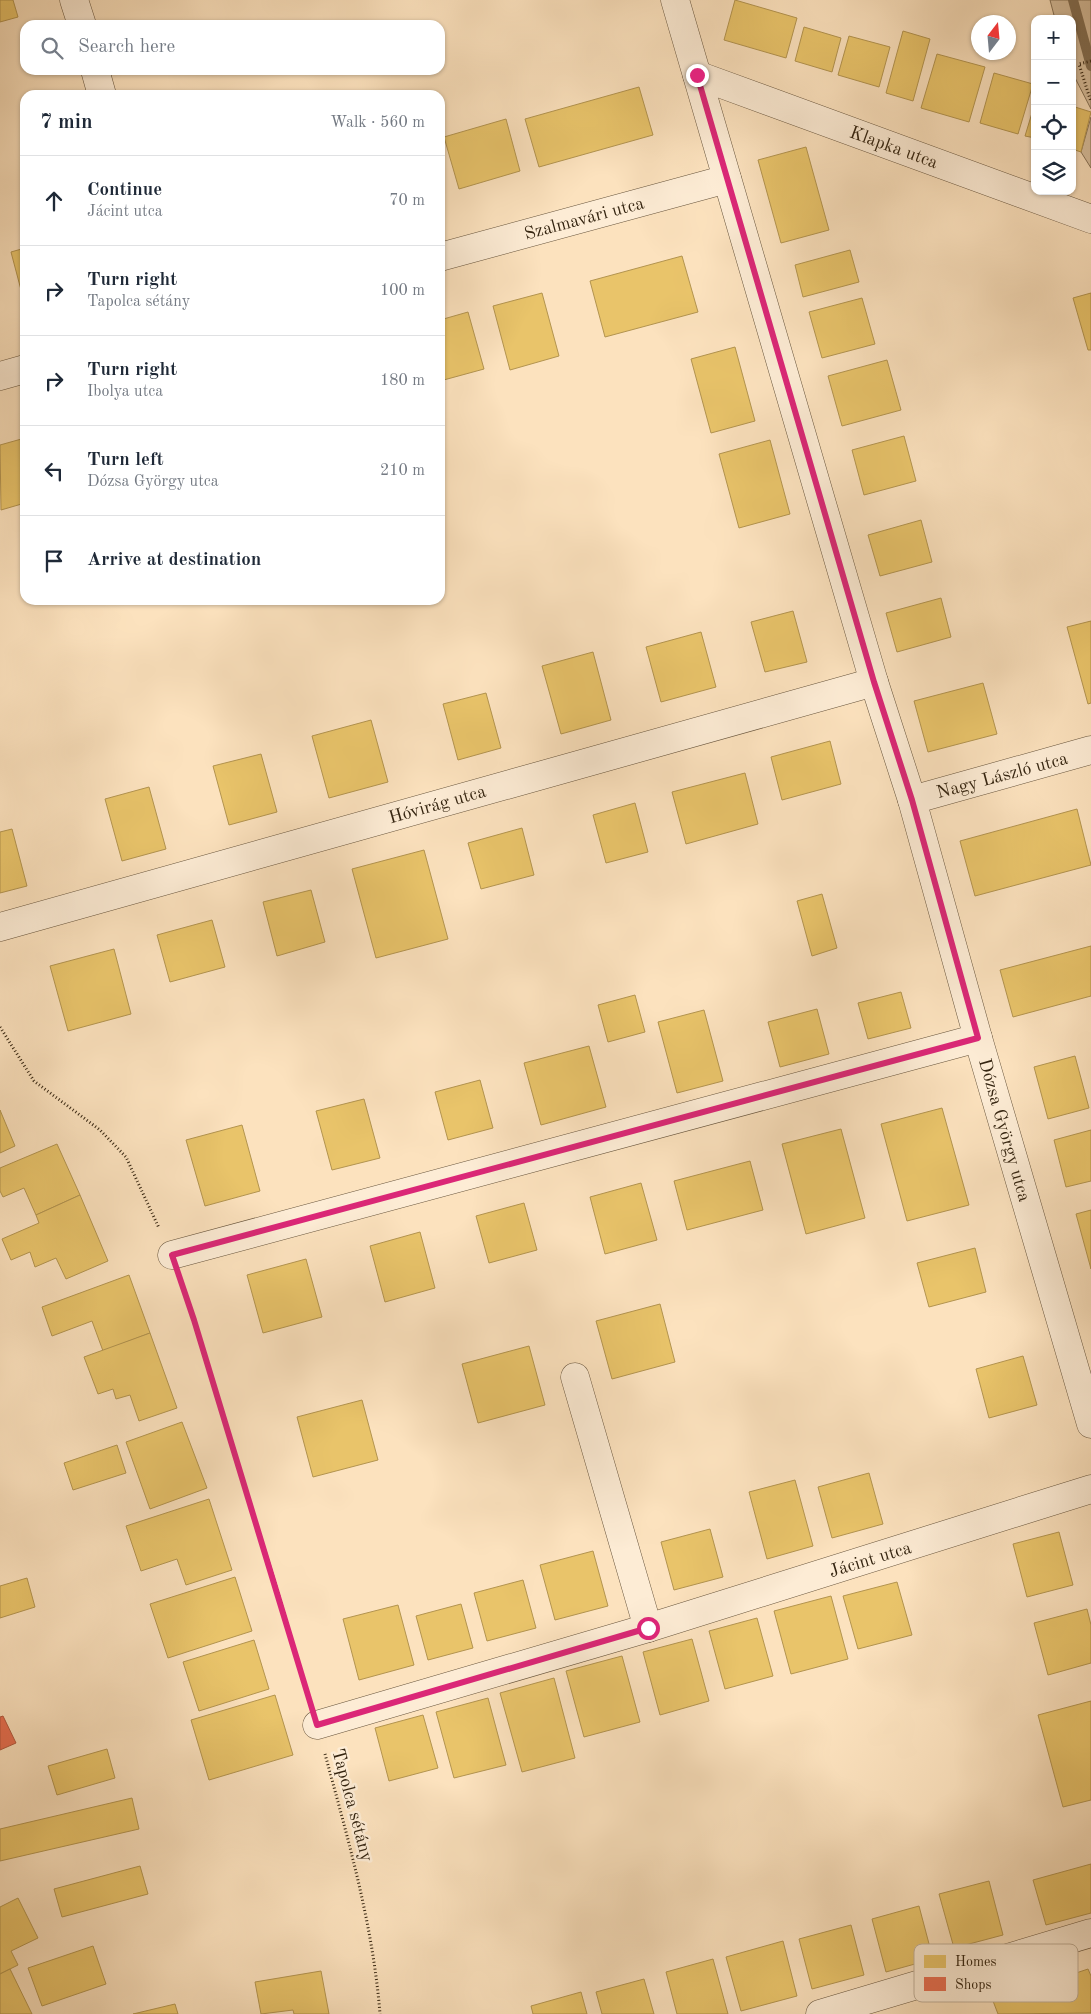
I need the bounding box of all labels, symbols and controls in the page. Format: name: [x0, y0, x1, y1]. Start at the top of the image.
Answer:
north arrow: [971, 15, 1016, 60]
map controls: [1031, 15, 1076, 195]
button: +: [1031, 15, 1076, 60]
search box: [20, 20, 445, 75]
icon: search: [38, 34, 66, 62]
text: Search here: [78, 38, 175, 57]
button: −: [1031, 60, 1076, 105]
route end: [686, 64, 709, 87]
button: locate: [1031, 105, 1076, 150]
text: 7 min: [40, 112, 93, 133]
text: Walk · 560 m: [330, 115, 425, 131]
street label: Klapka utca: [847, 124, 940, 172]
button: layers: [1031, 150, 1076, 195]
text: Continue: [87, 181, 162, 200]
icon: ahead: [40, 187, 68, 215]
text: 70 m: [389, 193, 425, 209]
street label: Szalmavári utca: [522, 194, 646, 244]
text: Jácint utca: [87, 204, 163, 220]
text: Turn right: [87, 271, 177, 290]
icon: right: [40, 277, 68, 305]
text: 100 m: [380, 283, 425, 299]
text: Tapolca sétány: [87, 294, 190, 310]
text: Turn right: [87, 361, 177, 380]
icon: right: [40, 367, 68, 395]
text: 180 m: [380, 373, 425, 389]
text: Ibolya utca: [87, 384, 163, 400]
text: Turn left: [87, 451, 164, 470]
icon: left: [40, 457, 68, 485]
text: 210 m: [380, 463, 425, 479]
text: Dózsa György utca: [87, 474, 219, 490]
icon: arrive: [40, 547, 68, 575]
text: Arrive at destination: [87, 551, 261, 570]
street label: Nagy László utca: [935, 750, 1070, 802]
street label: Hóvirág utca: [387, 782, 488, 827]
street label: Dózsa György utca: [975, 1057, 1033, 1204]
street label: Jácint utca: [827, 1539, 914, 1581]
route start: [637, 1617, 660, 1640]
street label: Tapolca sétány: [328, 1747, 376, 1864]
legend: [914, 1944, 1078, 2002]
text: Homes: [955, 1955, 997, 1969]
text: Shops: [955, 1978, 992, 1992]

